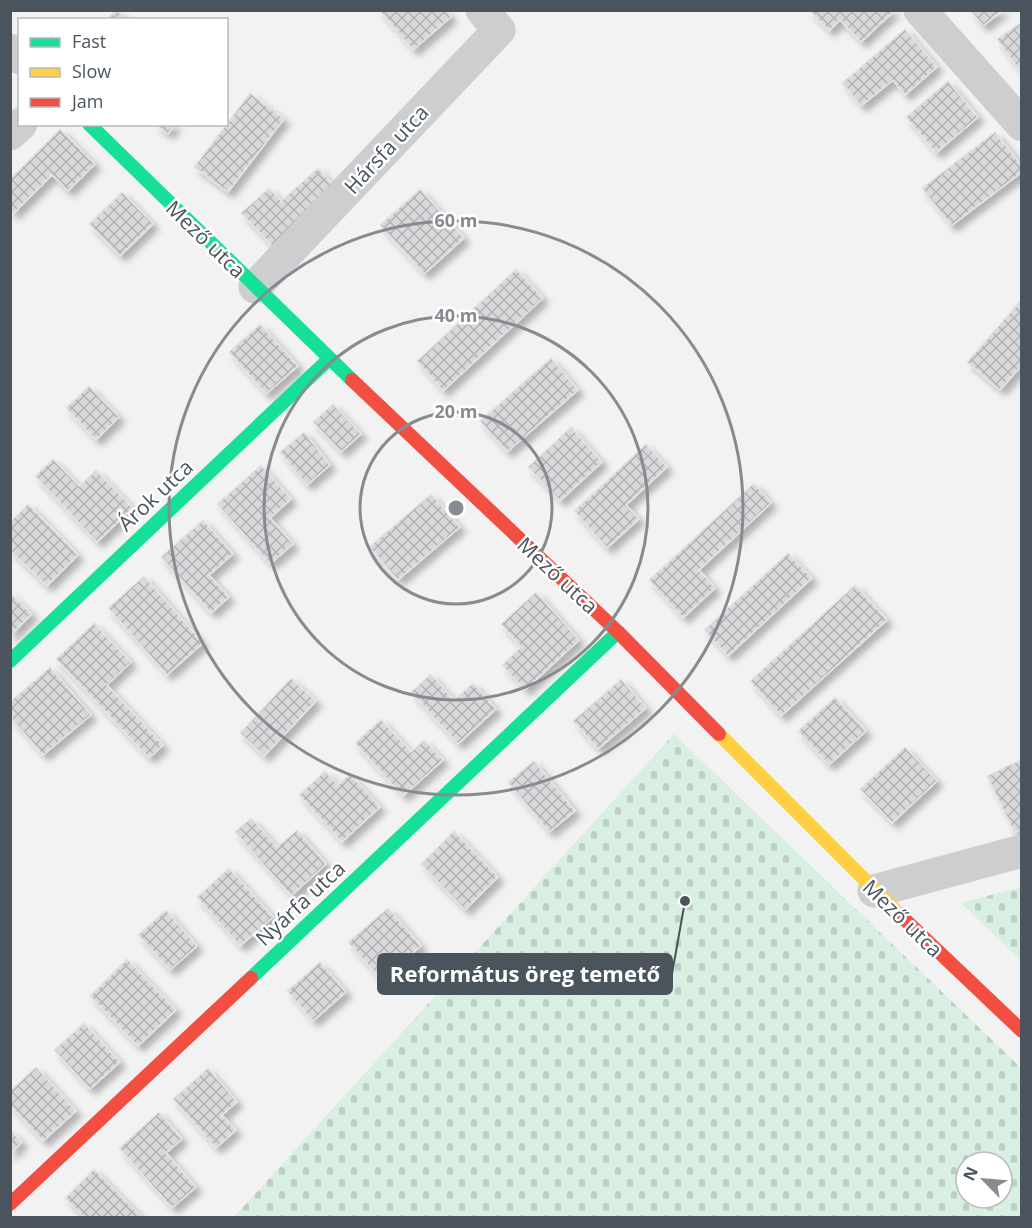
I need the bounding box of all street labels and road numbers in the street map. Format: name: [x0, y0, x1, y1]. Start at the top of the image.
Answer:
street label: Hársfa utca: [338, 98, 434, 200]
street label: Mező utca: [160, 194, 252, 284]
street label: Árok utca: [111, 453, 199, 537]
street label: Mező utca: [512, 530, 604, 620]
street label: Nyárfa utca: [249, 854, 351, 952]
street label: Mező utca: [857, 873, 949, 963]

